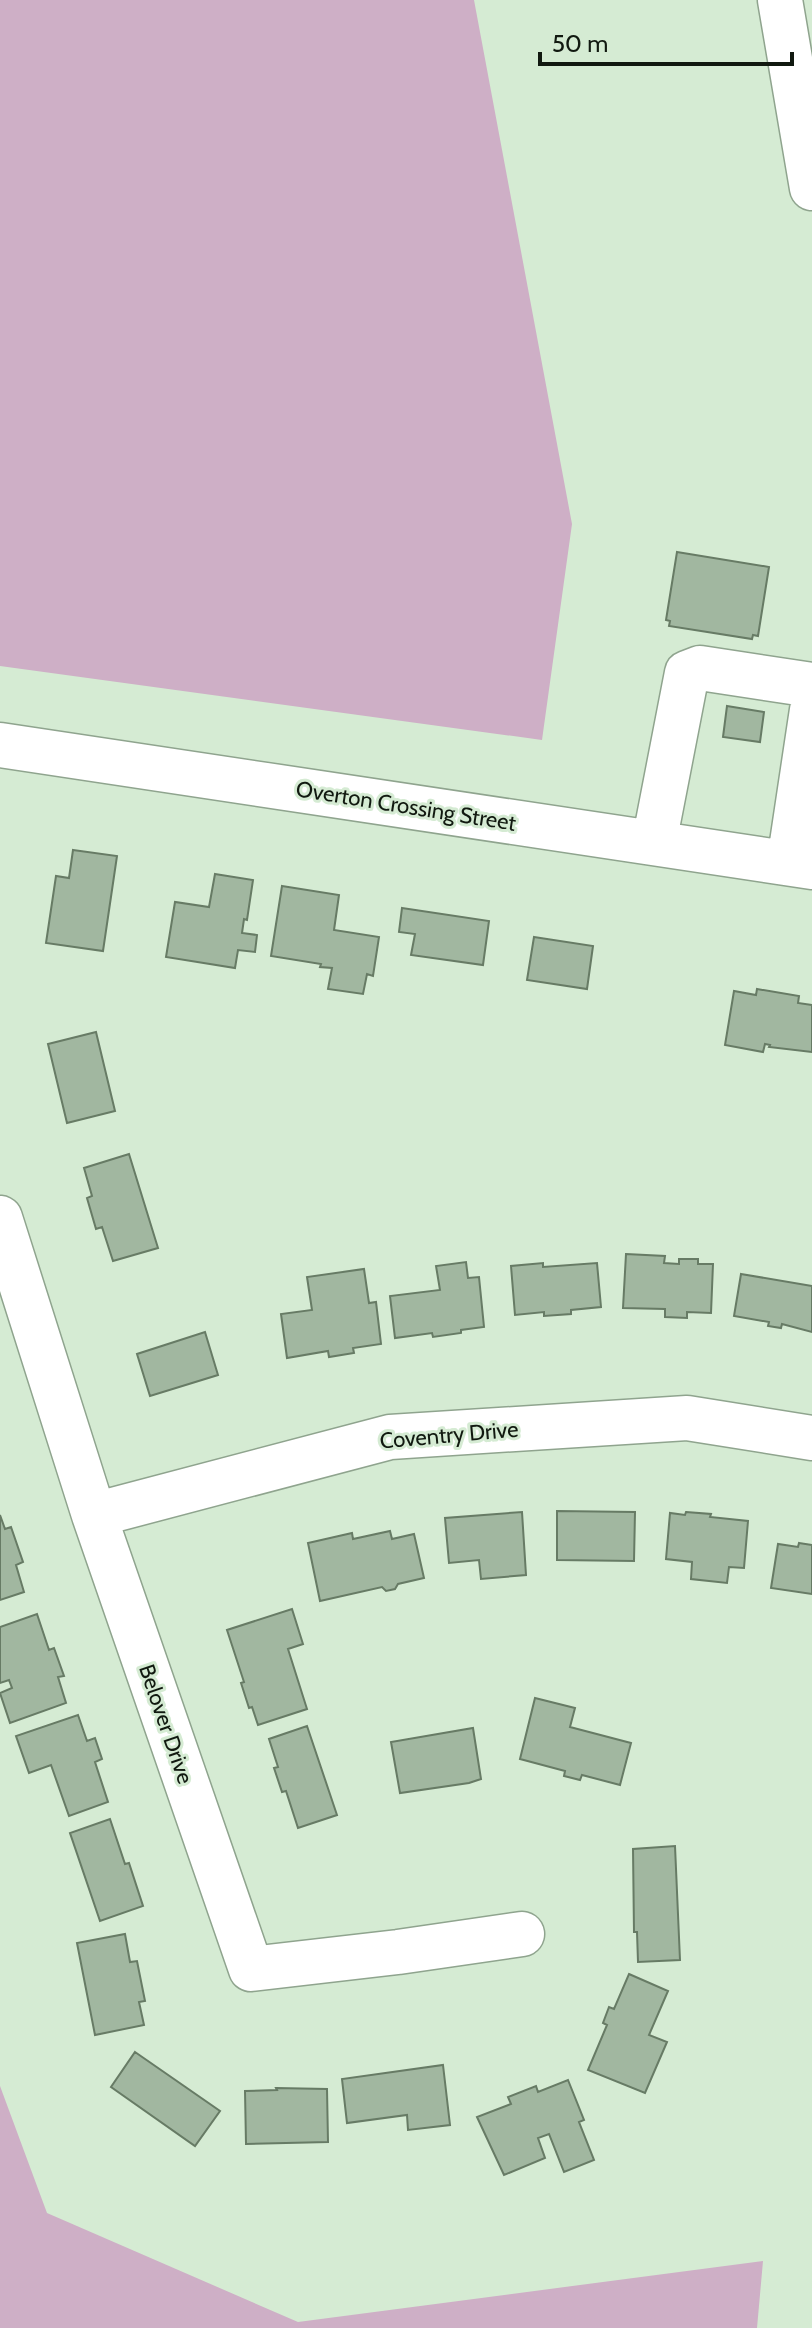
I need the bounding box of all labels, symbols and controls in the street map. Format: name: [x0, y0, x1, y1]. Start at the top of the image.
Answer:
scale bar: [540, 16, 792, 66]
text: 50 m: [552, 29, 608, 58]
street label: Overton Crossing Street: [294, 775, 518, 837]
street label: Coventry Drive: [379, 1415, 519, 1455]
street label: Belover Drive: [133, 1661, 199, 1787]

